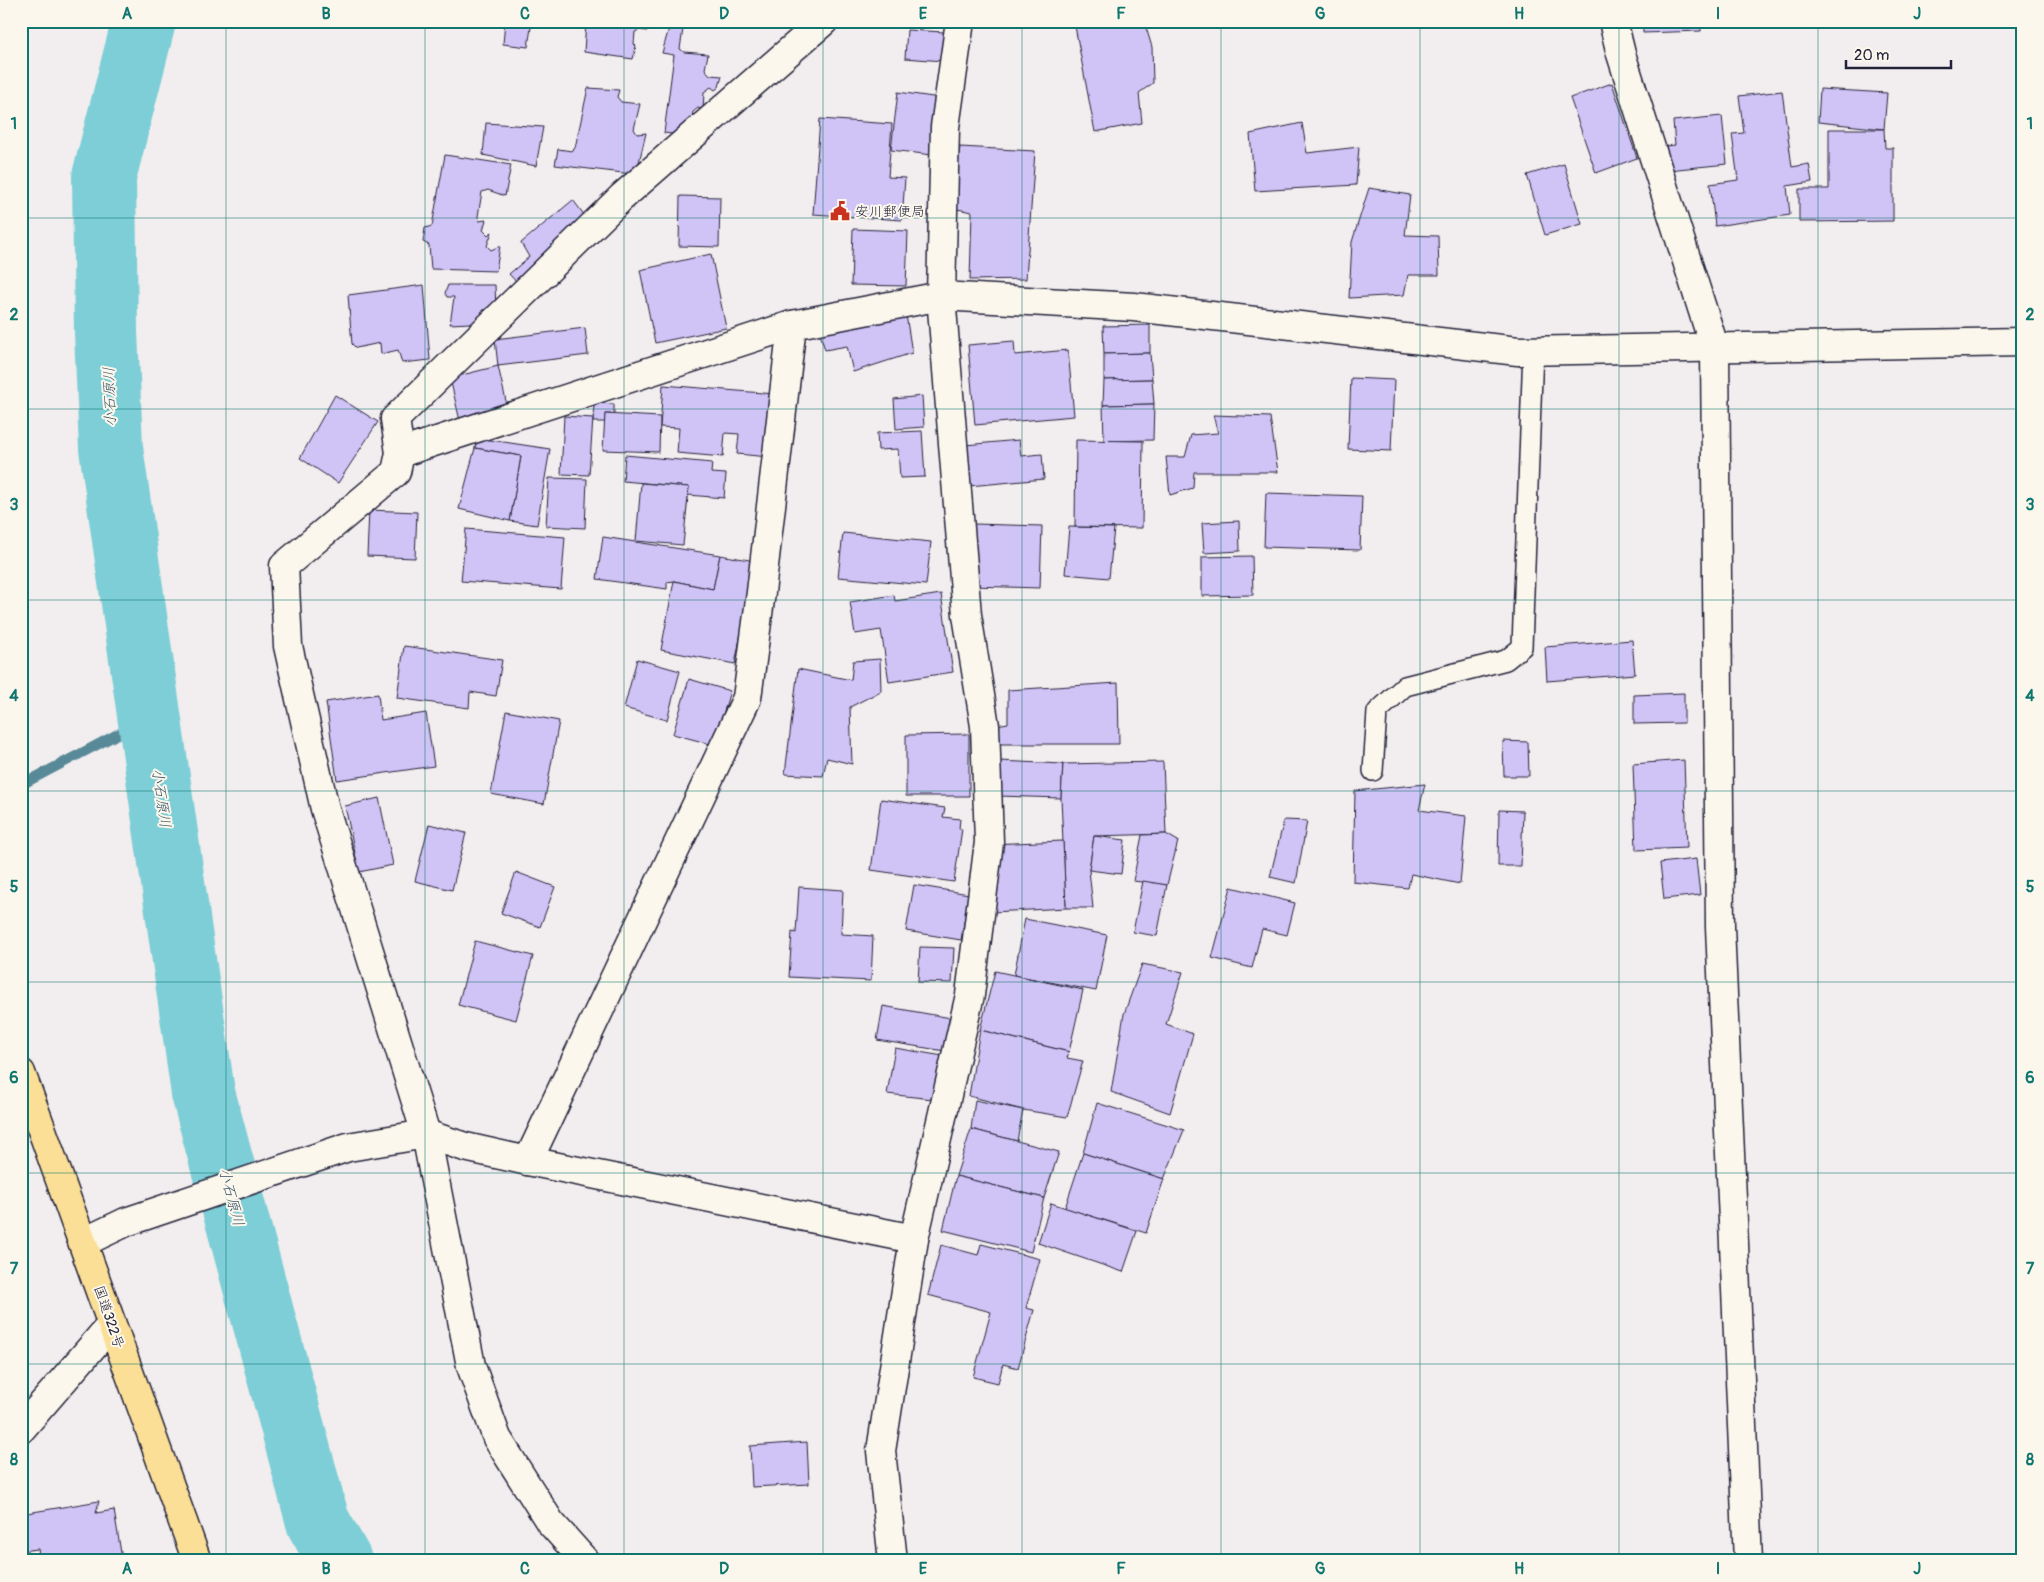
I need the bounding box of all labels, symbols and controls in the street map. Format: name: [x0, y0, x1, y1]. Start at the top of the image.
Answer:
text: A: [122, 4, 133, 24]
text: B: [321, 4, 331, 24]
text: C: [520, 4, 530, 24]
text: D: [719, 4, 729, 24]
text: E: [919, 4, 928, 24]
text: F: [1116, 4, 1126, 24]
text: G: [1315, 4, 1326, 24]
text: H: [1514, 4, 1524, 24]
text: I: [1716, 4, 1720, 24]
text: J: [1913, 4, 1921, 24]
scale bar: [1846, 38, 1952, 70]
text: 20 m: [1854, 46, 1889, 65]
text: 1: [11, 114, 17, 134]
text: 1: [2027, 114, 2033, 134]
public building icon: 安川郵便局: [829, 200, 851, 222]
place label: 安川郵便局: [855, 203, 925, 220]
text: 2: [10, 305, 19, 325]
text: 2: [2026, 305, 2035, 325]
water label: 小石原川: [99, 367, 121, 427]
text: 3: [10, 495, 19, 515]
text: 3: [2026, 495, 2035, 515]
text: 4: [9, 686, 19, 706]
text: 4: [2025, 686, 2035, 706]
water label: 小石原川: [147, 767, 175, 829]
text: 5: [10, 877, 19, 897]
text: 5: [2026, 877, 2035, 897]
text: 6: [9, 1068, 19, 1088]
text: 6: [2025, 1068, 2035, 1088]
water label: 小石原川: [214, 1166, 248, 1228]
text: 7: [10, 1259, 19, 1279]
text: 7: [2026, 1259, 2035, 1279]
street label: 国道322号: [90, 1283, 128, 1351]
text: 8: [10, 1450, 18, 1470]
text: 8: [2026, 1450, 2034, 1470]
text: A: [122, 1559, 133, 1579]
text: B: [321, 1559, 331, 1579]
text: C: [520, 1559, 530, 1579]
text: D: [719, 1559, 729, 1579]
text: E: [919, 1559, 928, 1579]
text: F: [1116, 1559, 1126, 1579]
text: G: [1315, 1559, 1326, 1579]
text: H: [1514, 1559, 1524, 1579]
text: I: [1716, 1559, 1720, 1579]
text: J: [1913, 1559, 1921, 1579]

